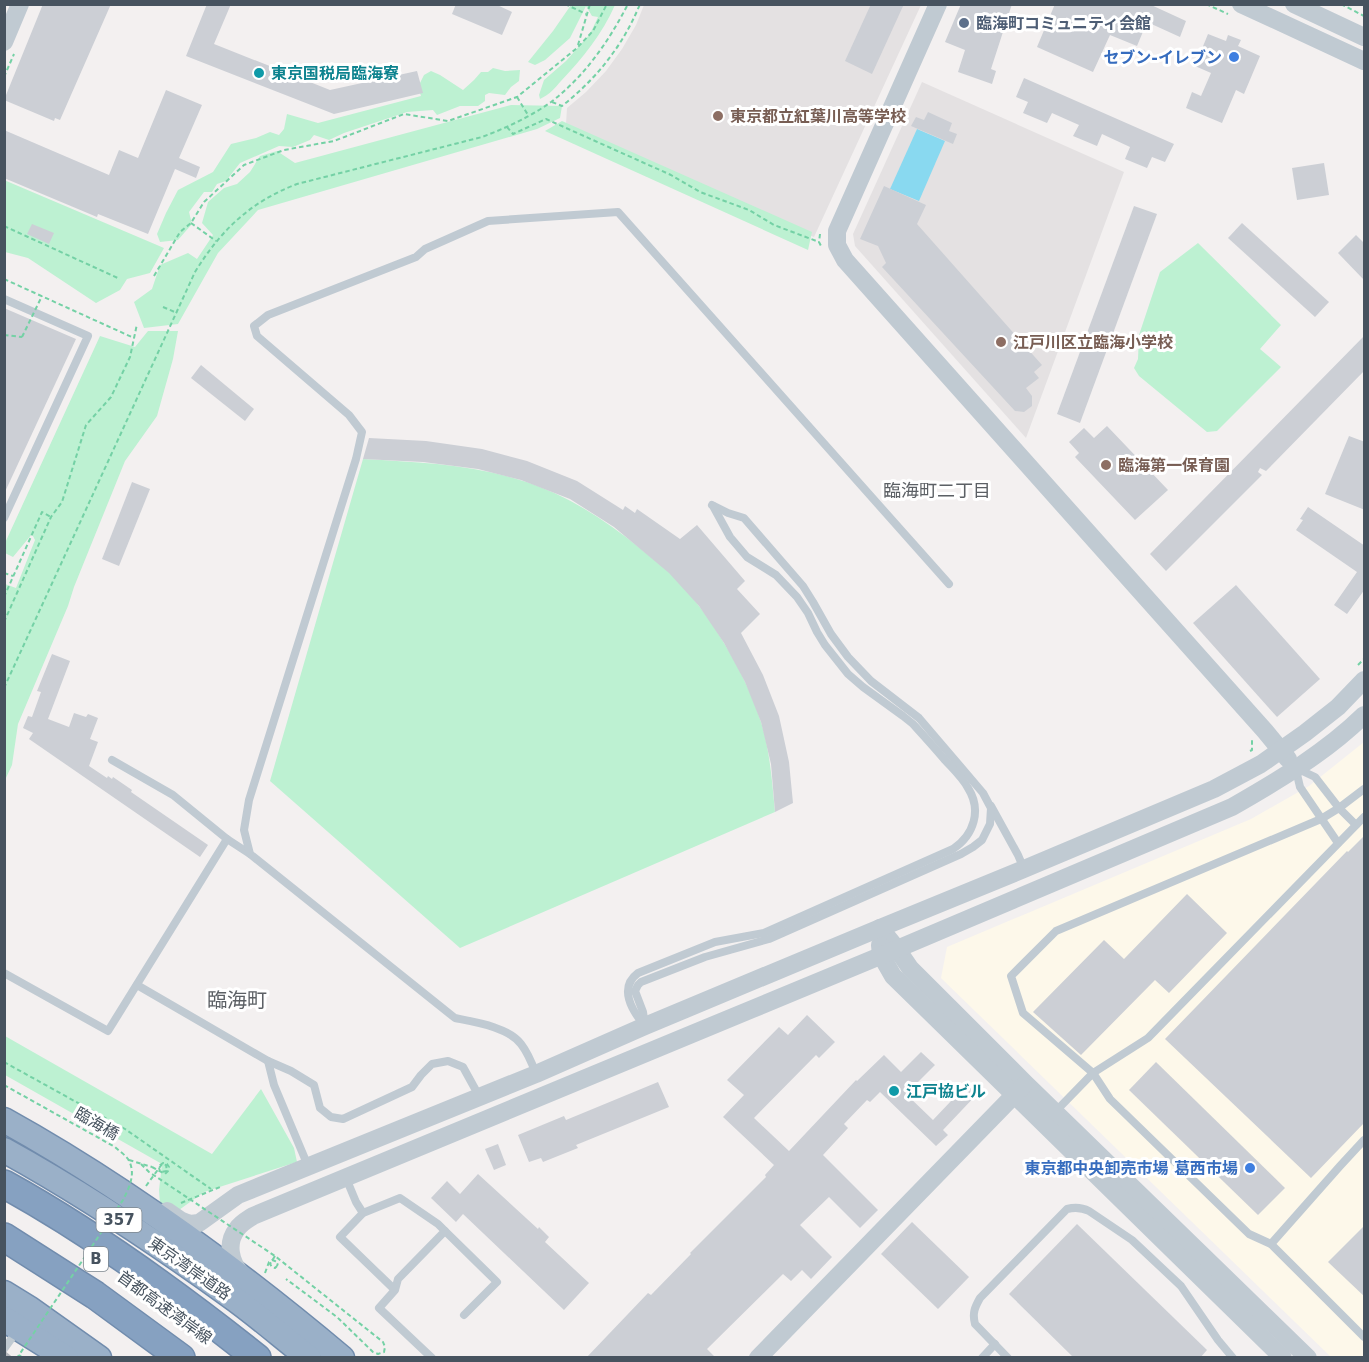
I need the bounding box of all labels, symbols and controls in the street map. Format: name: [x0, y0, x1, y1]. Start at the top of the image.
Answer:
place label: 臨海町コミュニティ会館: [976, 14, 1151, 33]
marker: 臨海町コミュニティ会館: [957, 16, 971, 30]
place label: セブン-イレブン: [1103, 48, 1222, 67]
marker: セブン-イレブン: [1227, 50, 1241, 64]
place label: 東京国税局臨海寮: [271, 64, 399, 83]
marker: 東京国税局臨海寮: [252, 66, 266, 80]
place label: 東京都立紅葉川高等学校: [730, 107, 906, 126]
marker: 東京都立紅葉川高等学校: [711, 109, 725, 123]
place label: 江戸川区立臨海小学校: [1013, 333, 1173, 352]
marker: 江戸川区立臨海小学校: [994, 335, 1008, 349]
place label: 臨海第一保育園: [1118, 456, 1230, 475]
marker: 臨海第一保育園: [1099, 458, 1113, 472]
district label: 臨海町二丁目: [883, 480, 991, 501]
district label: 臨海町: [207, 988, 267, 1012]
place label: 江戸協ビル: [906, 1082, 986, 1101]
marker: 江戸協ビル: [887, 1084, 901, 1098]
street label: 臨海橋: [71, 1103, 122, 1144]
place label: 東京都中央卸売市場 葛西市場: [1024, 1159, 1238, 1178]
marker: 東京都中央卸売市場 葛西市場: [1243, 1161, 1257, 1175]
road number: 357: [96, 1208, 142, 1232]
street label: 東京湾岸道路: [145, 1233, 234, 1304]
road number: B: [84, 1247, 108, 1271]
street label: 首都高速湾岸線: [114, 1267, 216, 1348]

